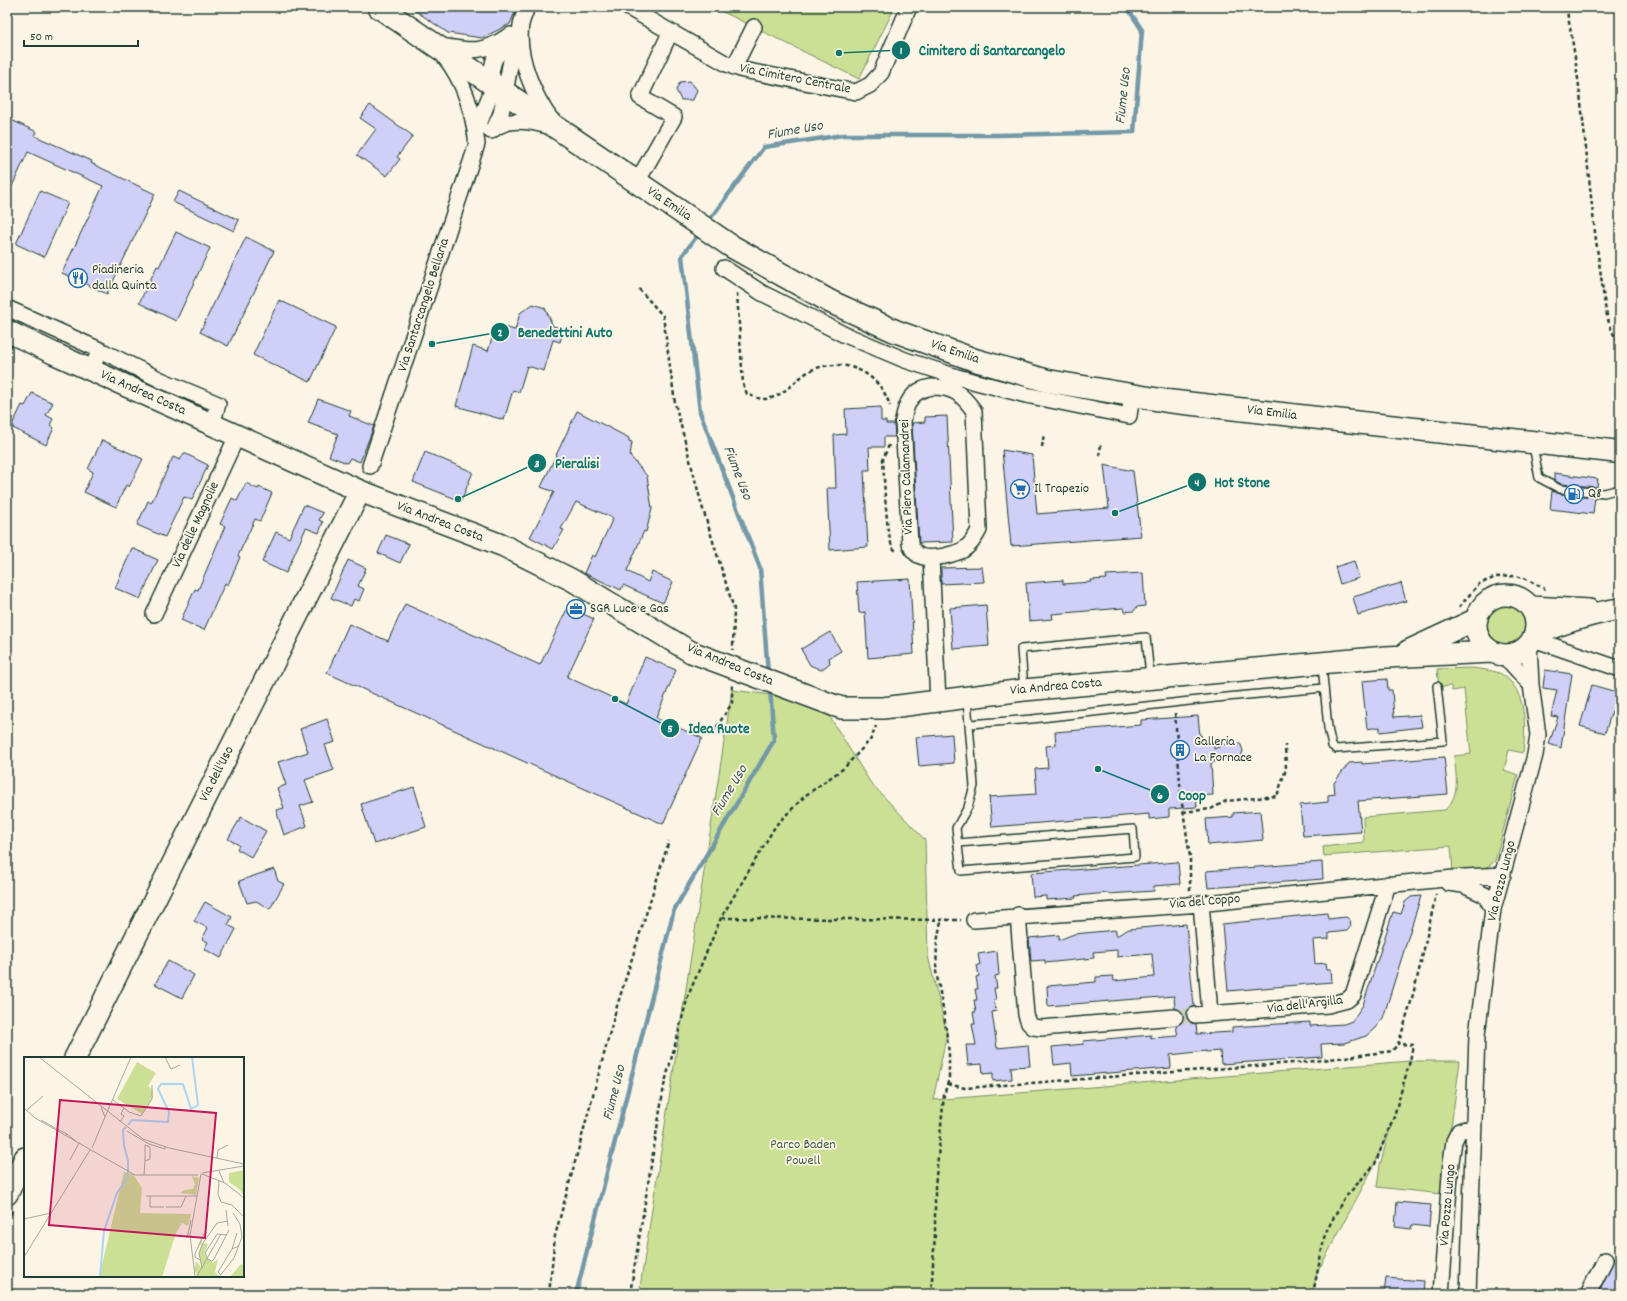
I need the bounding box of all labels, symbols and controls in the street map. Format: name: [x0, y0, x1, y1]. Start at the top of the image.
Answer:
scale bar: [24, 22, 138, 48]
text: 50 m: [30, 29, 53, 46]
callout: Cimitero di Santarcangelo: [891, 37, 1073, 64]
text: Cimitero di Santarcangelo: [919, 41, 1066, 63]
text: 1: [900, 43, 903, 60]
street label: Via Cimitero Centrale: [738, 58, 852, 100]
water label: Fiume Uso: [1110, 65, 1138, 125]
water label: Fiume Uso: [765, 115, 826, 147]
street label: Via Emilia: [643, 182, 696, 227]
street label: Via Santarcangelo Bellaria: [393, 235, 455, 374]
place label: Piadineria dalla Quinta: [92, 260, 157, 296]
restaurant icon: Piadineria dalla Quinta: [67, 267, 89, 289]
callout: Benedettini Auto: [490, 319, 621, 346]
text: Benedettini Auto: [518, 323, 613, 345]
text: 2: [497, 325, 503, 342]
street label: Via Emilia: [928, 334, 982, 370]
street label: Via Andrea Costa: [97, 365, 189, 421]
street label: Via Emilia: [1246, 400, 1298, 426]
street label: Via Piero Calamandrei: [895, 419, 919, 535]
water label: Fiume Uso: [717, 443, 758, 505]
callout: Pieralisi: [527, 449, 607, 476]
text: Pieralisi: [555, 454, 599, 476]
text: 3: [534, 456, 540, 473]
callout: Hot Stone: [1187, 468, 1278, 495]
text: Hot Stone: [1214, 473, 1270, 495]
text: 4: [1195, 475, 1200, 492]
street label: Via delle Magnolie: [167, 478, 225, 572]
supermarket icon: Il Trapezio: [1009, 478, 1031, 500]
place label: Il Trapezio: [1034, 479, 1089, 499]
fuel station icon: Q8: [1563, 483, 1585, 505]
place label: Q8: [1588, 484, 1602, 504]
street label: Via Andrea Costa: [394, 496, 487, 548]
office icon: SGR Luce e Gas: [565, 598, 587, 620]
place label: SGR Luce e Gas: [590, 599, 669, 619]
street label: Via Andrea Costa: [684, 639, 777, 692]
street label: Via Andrea Costa: [1009, 673, 1103, 701]
callout: Idea Ruote: [660, 714, 757, 741]
text: Idea Ruote: [688, 719, 750, 741]
text: 5: [667, 721, 673, 738]
place label: Galleria La Fornace: [1194, 732, 1252, 768]
building icon: Galleria La Fornace: [1169, 739, 1191, 761]
street label: Via dell'Uso: [194, 743, 240, 805]
water label: Fiume Uso: [706, 760, 755, 821]
callout: Coop: [1150, 781, 1214, 808]
text: Coop: [1178, 786, 1206, 808]
text: 6: [1157, 788, 1163, 805]
street label: Via Pozzo Lungo: [1482, 839, 1522, 923]
street label: Via del Coppo: [1169, 889, 1241, 915]
street label: Via dell'Argilla: [1266, 990, 1344, 1020]
inset map: [24, 1057, 244, 1277]
water label: Fiume Uso: [597, 1062, 633, 1123]
park label: Parco Baden Powell: [770, 1135, 836, 1171]
street label: Via Pozzo Lungo: [1434, 1163, 1462, 1247]

